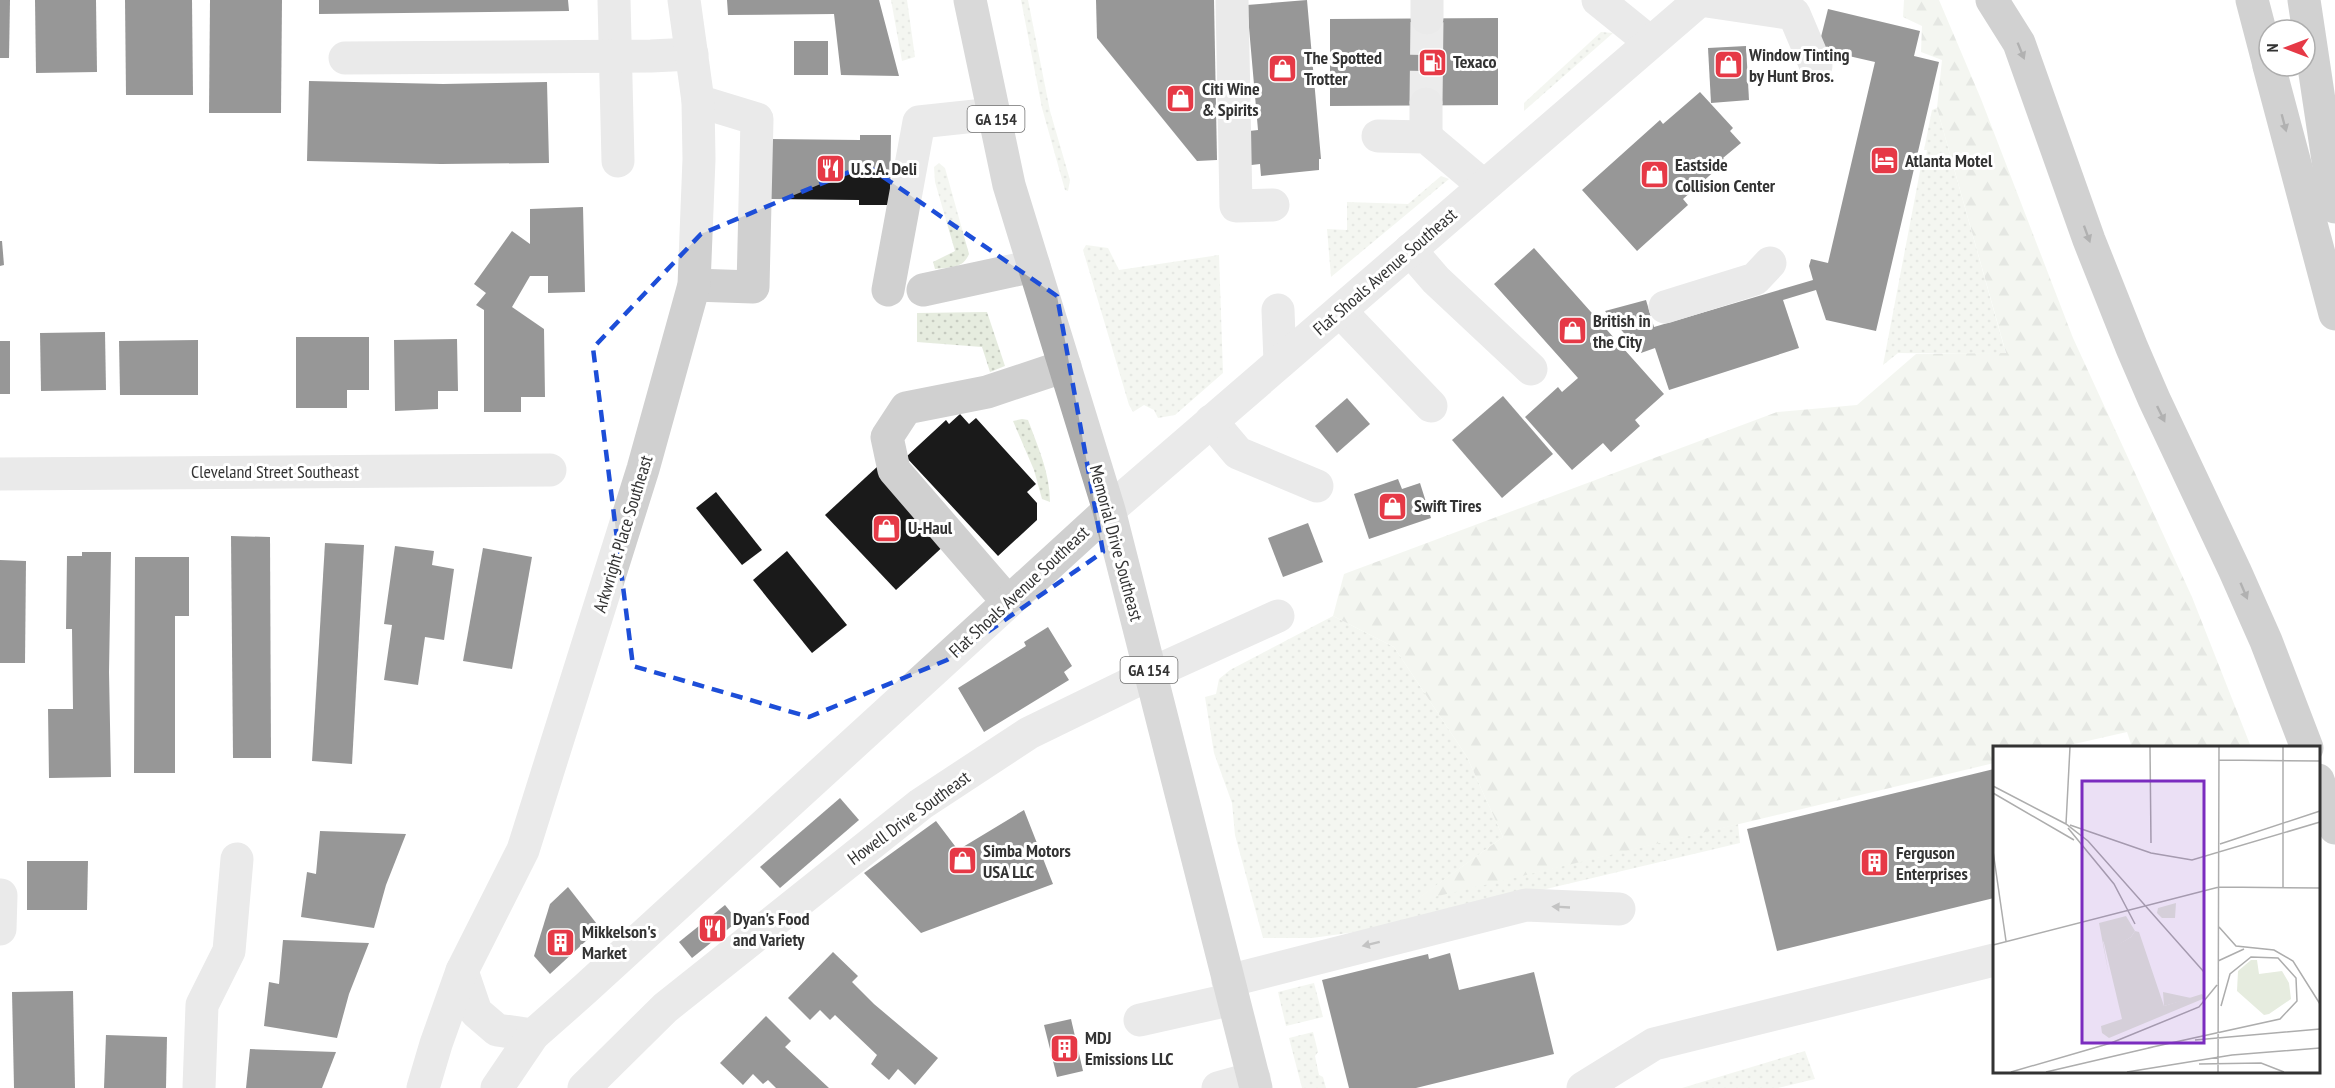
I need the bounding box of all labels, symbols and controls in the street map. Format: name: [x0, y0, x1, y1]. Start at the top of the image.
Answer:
north arrow: [2257, 18, 2317, 78]
one-way arrow: [2016, 42, 2026, 60]
place label: Window Tinting by Hunt Bros.: [1748, 43, 1849, 87]
text: N: [2262, 44, 2282, 52]
place label: The Spotted Trotter: [1304, 46, 1382, 90]
fuel station icon: Texaco: [1416, 46, 1448, 78]
shop icon: Window Tinting by Hunt Bros.: [1712, 49, 1744, 81]
place label: Texaco: [1453, 50, 1496, 73]
shop icon: The Spotted Trotter: [1267, 52, 1299, 84]
place label: Citi Wine & Spirits: [1202, 77, 1260, 121]
shop icon: Citi Wine & Spirits: [1165, 83, 1197, 115]
road number: GA 154: [968, 106, 1024, 132]
one-way arrow: [2280, 114, 2289, 132]
hotel icon: Atlanta Motel: [1868, 145, 1900, 177]
place label: Atlanta Motel: [1904, 149, 1993, 172]
restaurant icon: U.S.A. Deli: [814, 153, 846, 185]
place label: Eastside Collision Center: [1675, 153, 1776, 197]
place label: U.S.A. Deli: [851, 157, 917, 180]
shop icon: Eastside Collision Center: [1638, 159, 1670, 191]
street label: Flat Shoals Avenue Southeast: [1308, 203, 1461, 340]
one-way arrow: [2082, 225, 2092, 243]
place label: British in the City: [1593, 309, 1651, 353]
shop icon: British in the City: [1556, 315, 1588, 347]
one-way arrow: [2157, 406, 2166, 423]
street label: Arkwright Place Southeast: [588, 452, 657, 615]
street label: Cleveland Street Southeast: [191, 460, 359, 483]
street label: Memorial Drive Southeast: [1085, 462, 1148, 624]
shop icon: Swift Tires: [1377, 490, 1409, 522]
place label: Swift Tires: [1414, 494, 1482, 517]
shop icon: U-Haul: [871, 512, 903, 544]
place label: U-Haul: [908, 516, 953, 539]
street label: Flat Shoals Avenue Southeast: [944, 521, 1093, 662]
one-way arrow: [2240, 582, 2249, 600]
road number: GA 154: [1120, 657, 1178, 683]
inset map: [1993, 746, 2320, 1073]
street label: Howell Drive Southeast: [843, 765, 974, 870]
place label: Simba Motors USA LLC: [983, 839, 1071, 883]
place label: Ferguson Enterprises: [1896, 841, 1968, 885]
shop icon: Simba Motors USA LLC: [946, 845, 978, 877]
building icon: Ferguson Enterprises: [1859, 847, 1891, 879]
one-way arrow: [1551, 902, 1570, 911]
place label: Dyan's Food and Variety: [733, 907, 810, 951]
restaurant icon: Dyan's Food and Variety: [696, 913, 728, 945]
place label: Mikkelson's Market: [582, 920, 656, 964]
building icon: Mikkelson's Market: [545, 926, 577, 958]
one-way arrow: [1362, 940, 1380, 950]
place label: MDJ Emissions LLC: [1085, 1026, 1174, 1070]
building icon: MDJ Emissions LLC: [1048, 1032, 1080, 1064]

